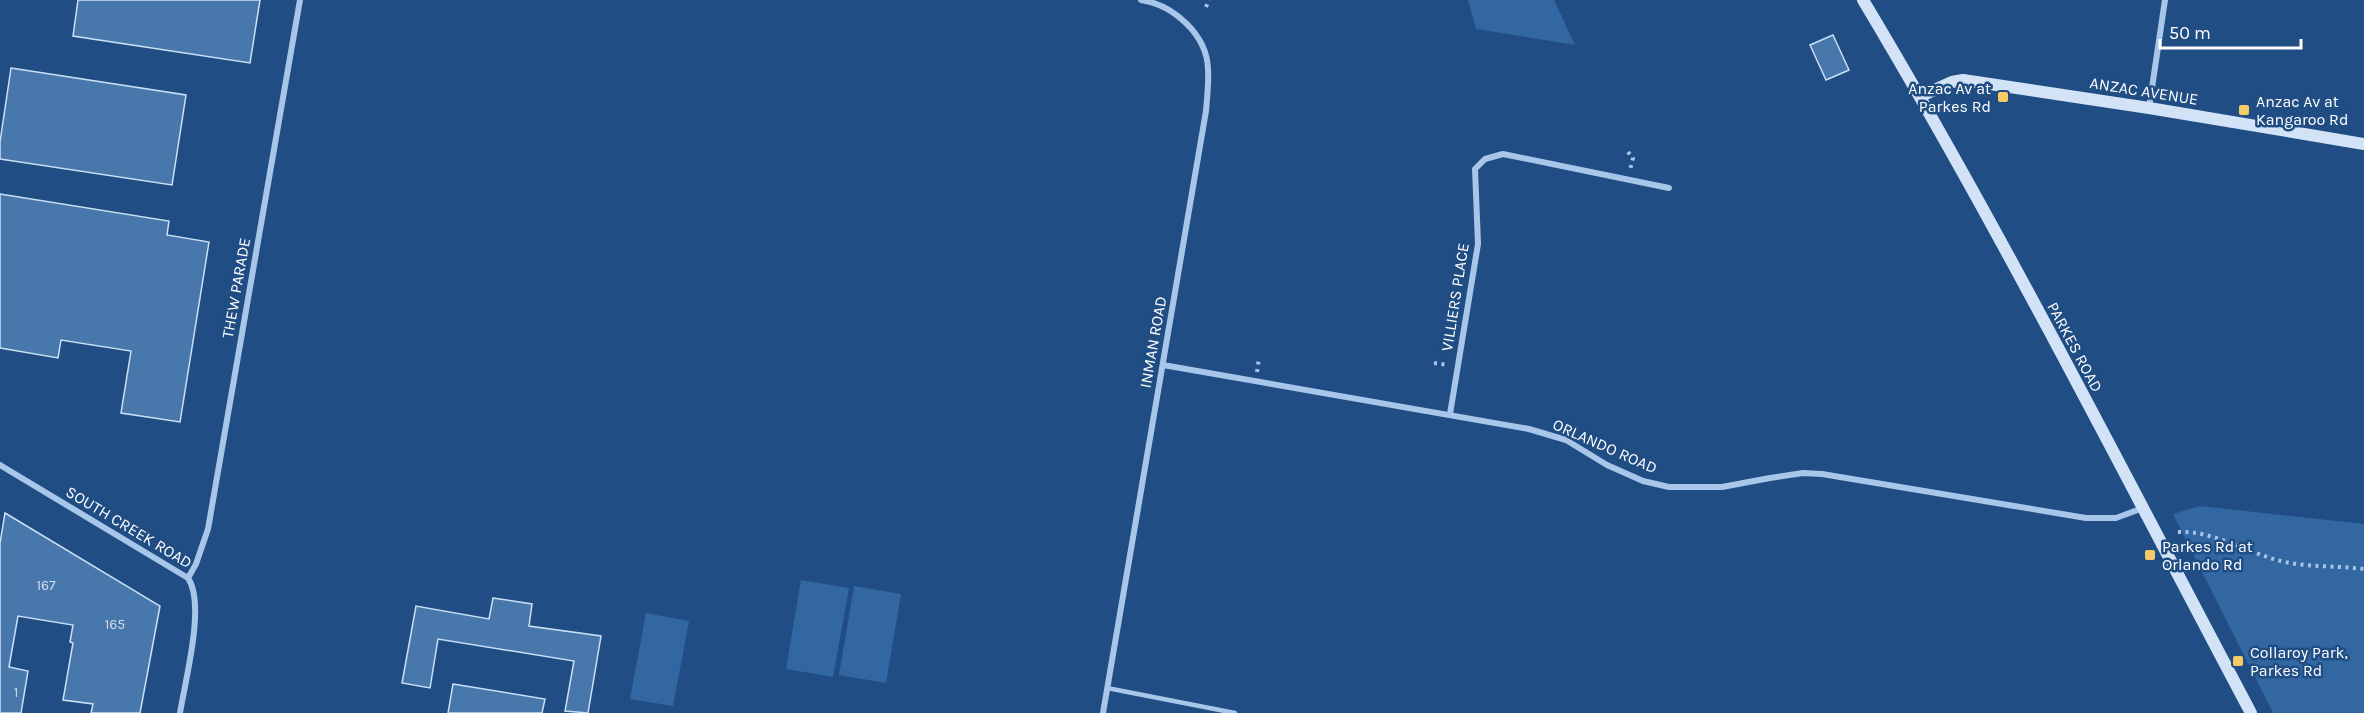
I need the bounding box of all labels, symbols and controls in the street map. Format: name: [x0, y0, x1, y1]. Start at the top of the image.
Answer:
scale bar: [2160, 12, 2301, 50]
text: 50 m: [2169, 22, 2211, 44]
street label: ANZAC AVENUE: [2088, 73, 2200, 109]
place label: Anzac Av at Parkes Rd: [1908, 79, 1991, 116]
marker: Anzac Av at Parkes Rd: [1996, 90, 2010, 104]
place label: Anzac Av at Kangaroo Rd: [2256, 92, 2348, 129]
marker: Anzac Av at Kangaroo Rd: [2237, 103, 2251, 117]
street label: THEW PARADE: [218, 236, 254, 340]
street label: VILLIERS PLACE: [1437, 241, 1473, 353]
street label: INMAN ROAD: [1136, 295, 1170, 389]
street label: PARKES ROAD: [2043, 299, 2107, 395]
street label: ORLANDO ROAD: [1550, 414, 1660, 478]
street label: SOUTH CREEK ROAD: [62, 482, 196, 572]
place label: Parkes Rd at Orlando Rd: [2162, 537, 2253, 574]
marker: Parkes Rd at Orlando Rd: [2143, 548, 2157, 562]
house number: 167: [36, 577, 56, 594]
house number: 165: [105, 616, 125, 633]
place label: Collaroy Park, Parkes Rd: [2250, 643, 2348, 680]
marker: Collaroy Park, Parkes Rd: [2231, 654, 2245, 668]
house number: 1: [14, 684, 18, 701]

